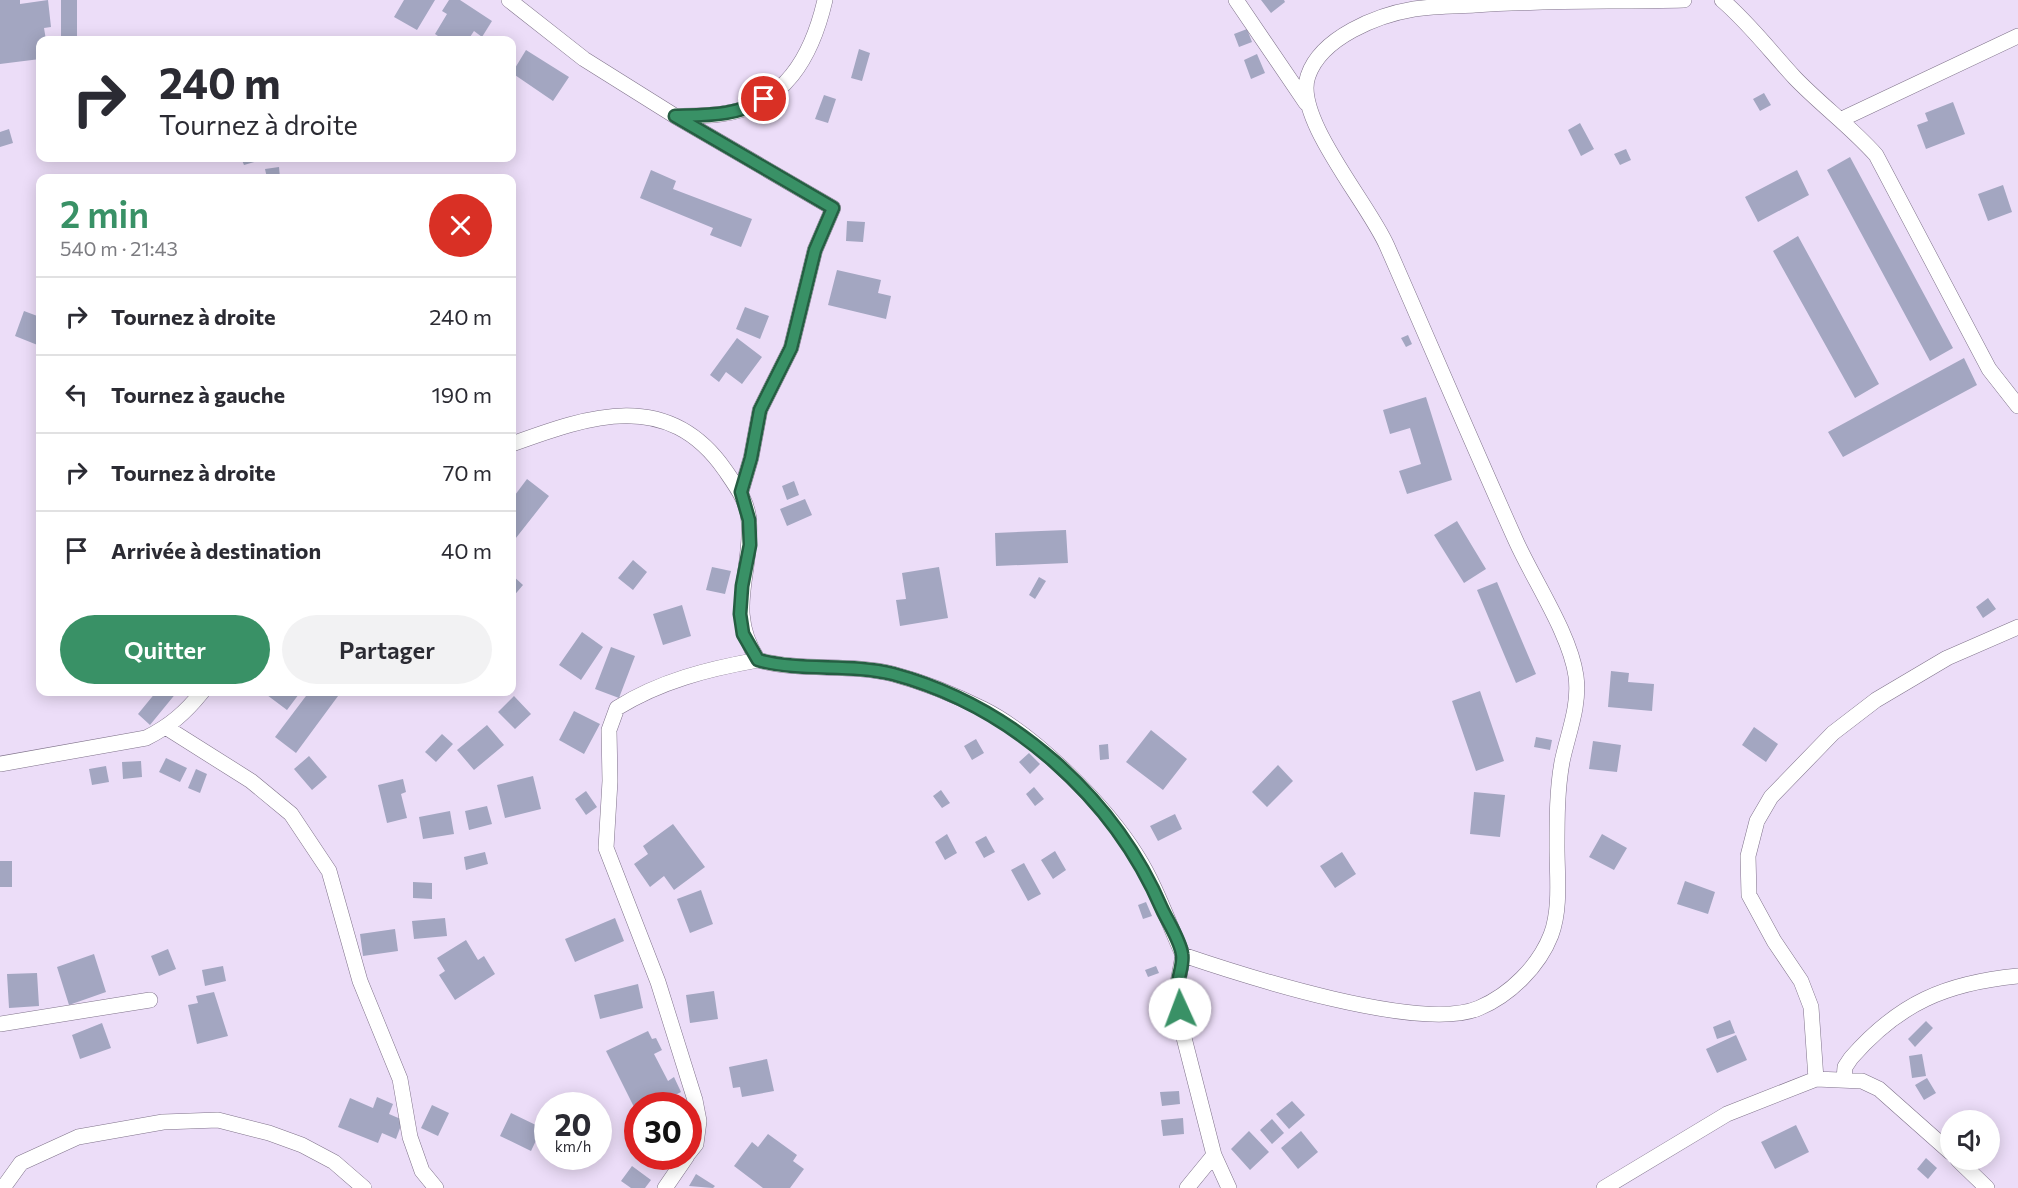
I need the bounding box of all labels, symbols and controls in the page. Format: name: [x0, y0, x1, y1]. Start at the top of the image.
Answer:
text: 240 m: [159, 56, 281, 108]
icon: right: [60, 60, 138, 138]
pin: [738, 73, 789, 124]
icon: arrive: [747, 82, 780, 115]
text: Tournez à droite: [159, 108, 358, 141]
text: 2 min: [60, 191, 149, 235]
button: close: [429, 194, 492, 257]
text: 540 m · 21:43: [60, 236, 178, 260]
icon: right: [60, 300, 93, 333]
text: Tournez à droite: [111, 303, 276, 330]
text: 240 m: [429, 303, 492, 330]
icon: left: [60, 378, 93, 411]
text: Tournez à gauche: [111, 381, 285, 408]
text: 190 m: [431, 381, 492, 408]
icon: right: [60, 456, 93, 489]
text: Tournez à droite: [111, 459, 276, 486]
text: 70 m: [443, 459, 492, 486]
icon: arrive: [60, 534, 93, 567]
text: Arrivée à destination: [111, 537, 321, 564]
text: 40 m: [441, 537, 492, 564]
button: Quitter: [60, 615, 270, 684]
button: Partager: [282, 615, 492, 684]
position arrow: [1148, 977, 1212, 1041]
speed limit sign: 30: [624, 1092, 702, 1170]
text: 20: [555, 1105, 591, 1142]
map controls: [1940, 1110, 2000, 1170]
button: sound: [1940, 1110, 2000, 1170]
text: km/h: [555, 1137, 591, 1155]

